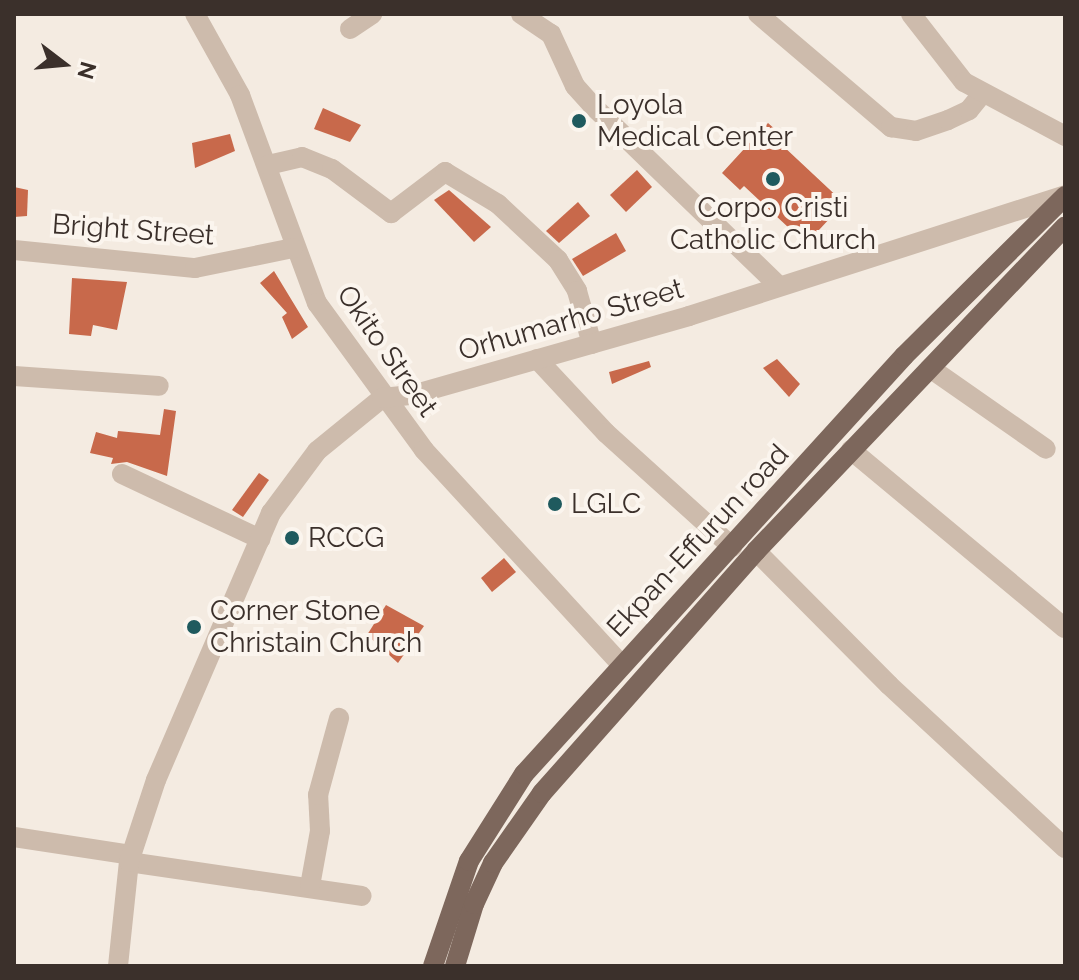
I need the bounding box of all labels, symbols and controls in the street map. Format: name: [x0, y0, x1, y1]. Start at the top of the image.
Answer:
north arrow: [24, 24, 104, 104]
text: N: [72, 59, 102, 82]
place label: Loyola Medical Center: [597, 88, 794, 154]
marker: Loyola Medical Center: [568, 110, 590, 132]
marker: Corpo Cristi Catholic Church: [764, 170, 782, 188]
place label: Corpo Cristi Catholic Church: [670, 191, 876, 257]
street label: Bright Street: [51, 208, 215, 252]
street label: Orhumarho Street: [455, 272, 687, 368]
street label: Okito Street: [329, 279, 445, 423]
street label: Ekpan-Effurun road: [600, 438, 796, 644]
place label: LGLC: [571, 487, 641, 521]
marker: LGLC: [546, 495, 564, 513]
place label: RCCG: [308, 521, 384, 555]
marker: RCCG: [283, 529, 301, 547]
place label: Corner Stone Christain Church: [210, 594, 422, 660]
marker: Corner Stone Christain Church: [185, 618, 203, 636]

